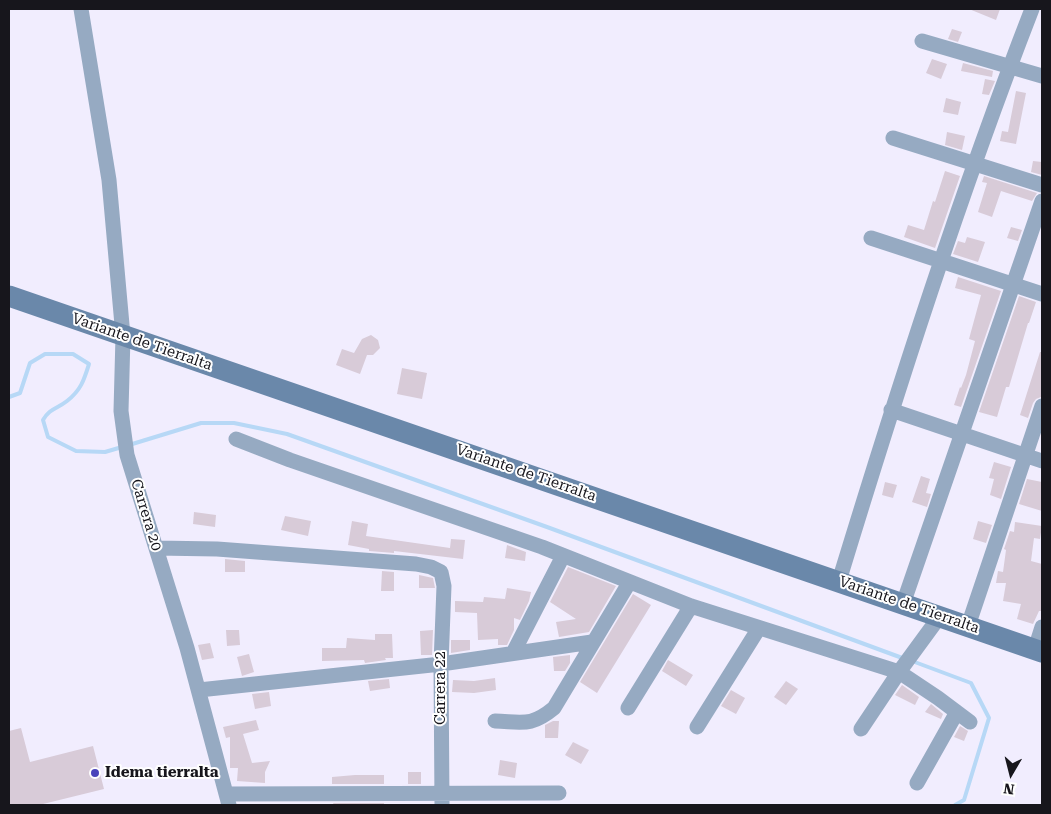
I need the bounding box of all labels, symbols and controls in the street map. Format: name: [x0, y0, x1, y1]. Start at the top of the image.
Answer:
street label: Variante de Tierralta: [69, 310, 215, 374]
street label: Variante de Tierralta: [453, 441, 599, 505]
street label: Carrera 20: [127, 477, 165, 553]
street label: Variante de Tierralta: [836, 573, 982, 637]
street label: Carrera 22: [432, 651, 450, 725]
north arrow: [986, 749, 1036, 799]
place label: Idema tierralta: [105, 764, 219, 782]
marker: Idema tierralta: [89, 767, 101, 779]
text: N: [1002, 780, 1015, 798]

